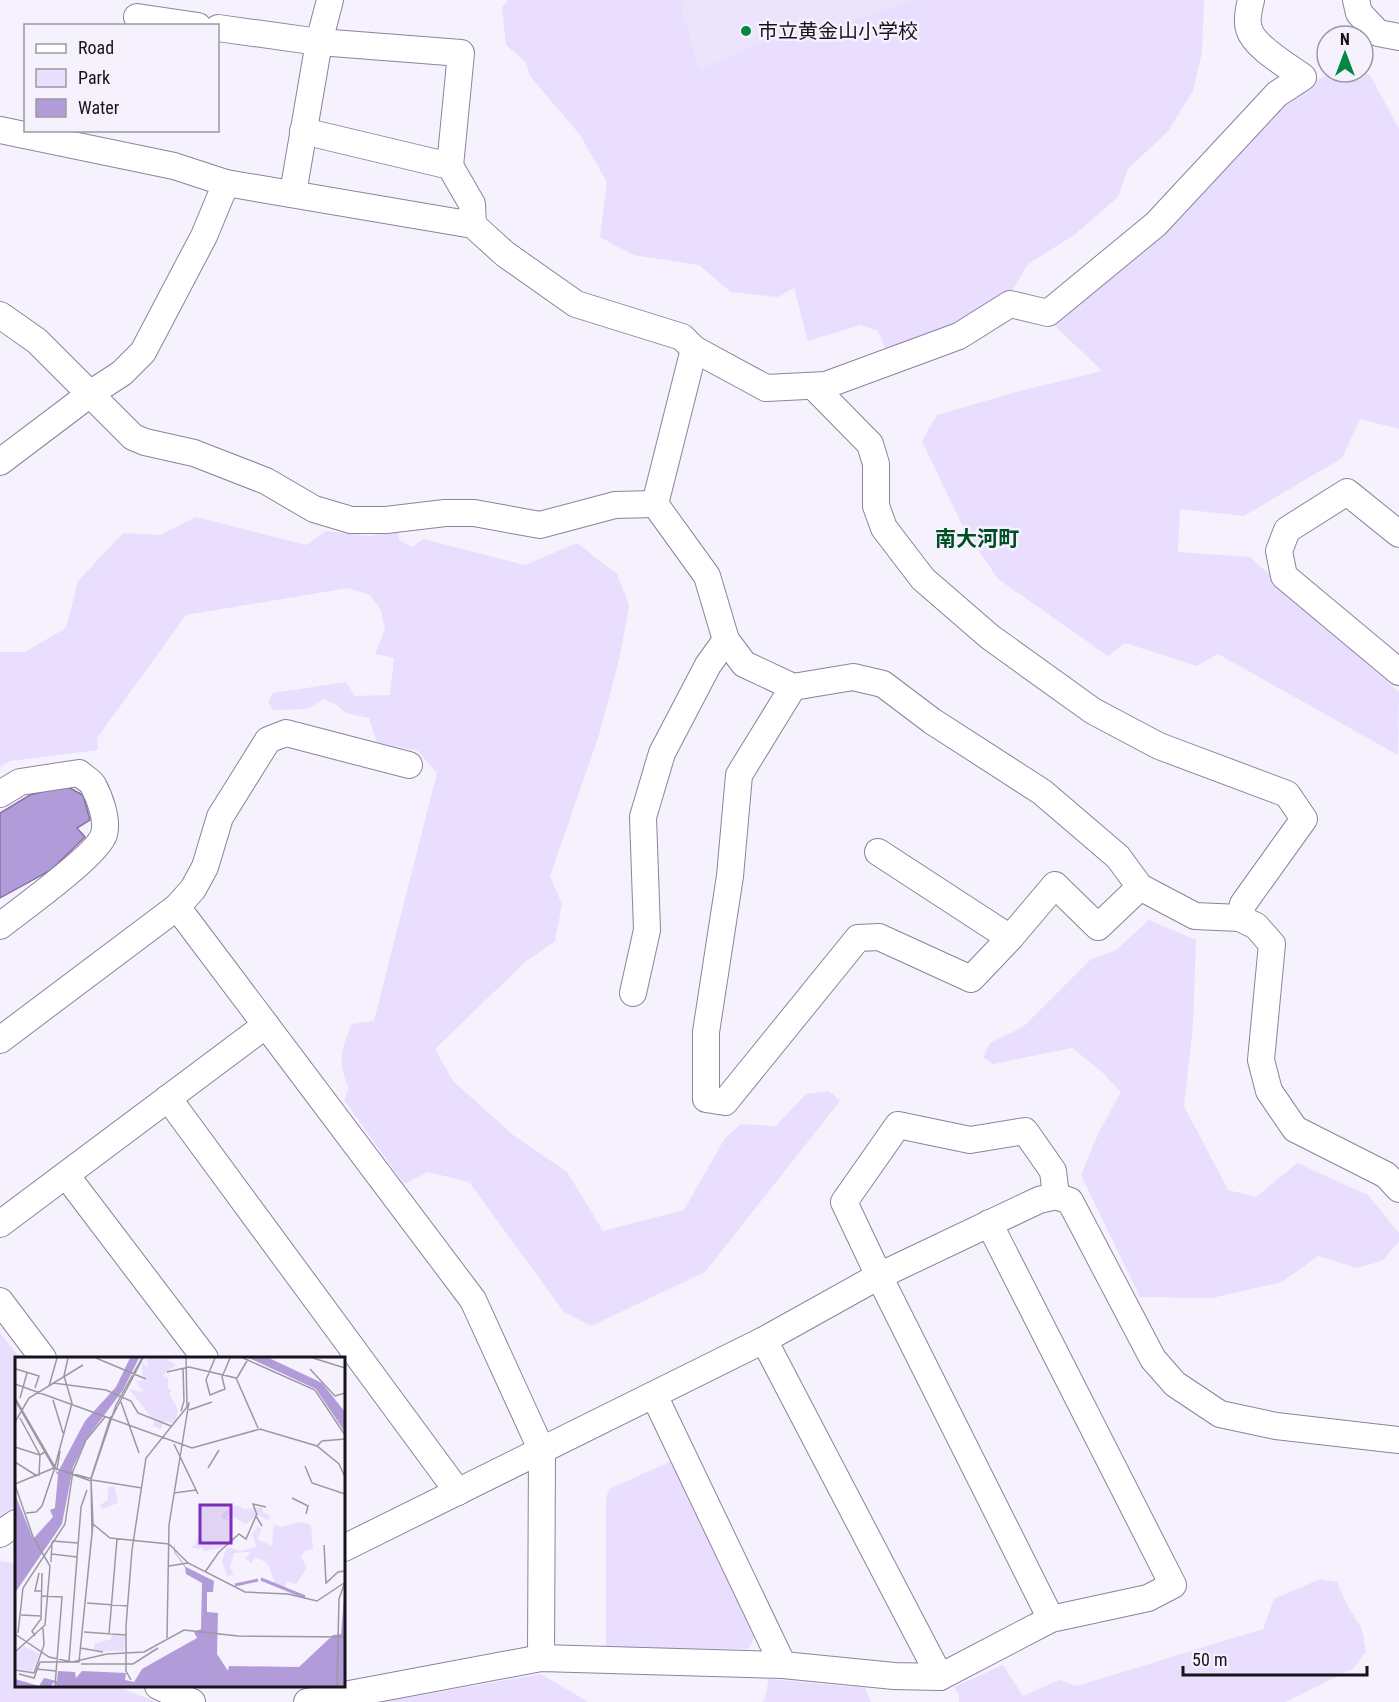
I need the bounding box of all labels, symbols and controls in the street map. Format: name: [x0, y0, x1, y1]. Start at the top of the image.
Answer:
place label: 市立黄金山小学校: [758, 19, 918, 43]
legend: [24, 24, 219, 132]
marker: 市立黄金山小学校: [739, 24, 753, 38]
north arrow: [1315, 24, 1375, 84]
text: N: [1340, 30, 1350, 49]
text: Road: [78, 37, 114, 58]
text: Park: [78, 67, 110, 88]
text: Water: [78, 97, 120, 118]
district label: 南大河町: [935, 527, 1019, 551]
inset map: [15, 1357, 345, 1687]
scale bar: [1183, 1639, 1368, 1677]
text: 50 m: [1192, 1649, 1227, 1670]

